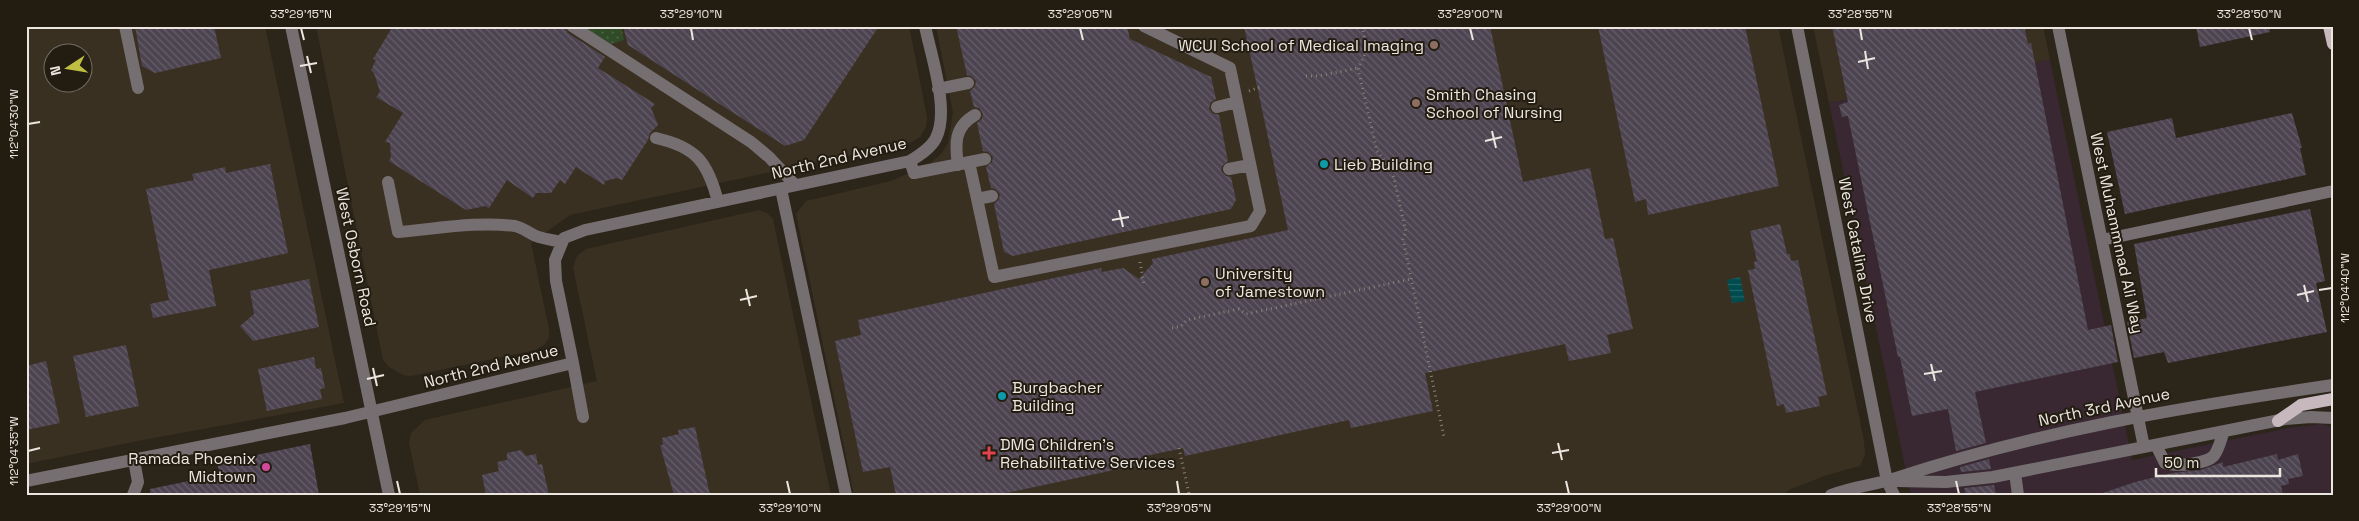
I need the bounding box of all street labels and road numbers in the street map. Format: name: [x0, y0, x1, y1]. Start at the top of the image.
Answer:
street label: West Muhammmad Ali Way: [2085, 131, 2149, 335]
street label: North 2nd Avenue: [769, 132, 909, 184]
street label: West Catalina Drive: [1834, 175, 1882, 325]
street label: West Osborn Road: [331, 186, 381, 328]
street label: North 2nd Avenue: [422, 339, 560, 393]
street label: North 3rd Avenue: [2036, 383, 2172, 431]

